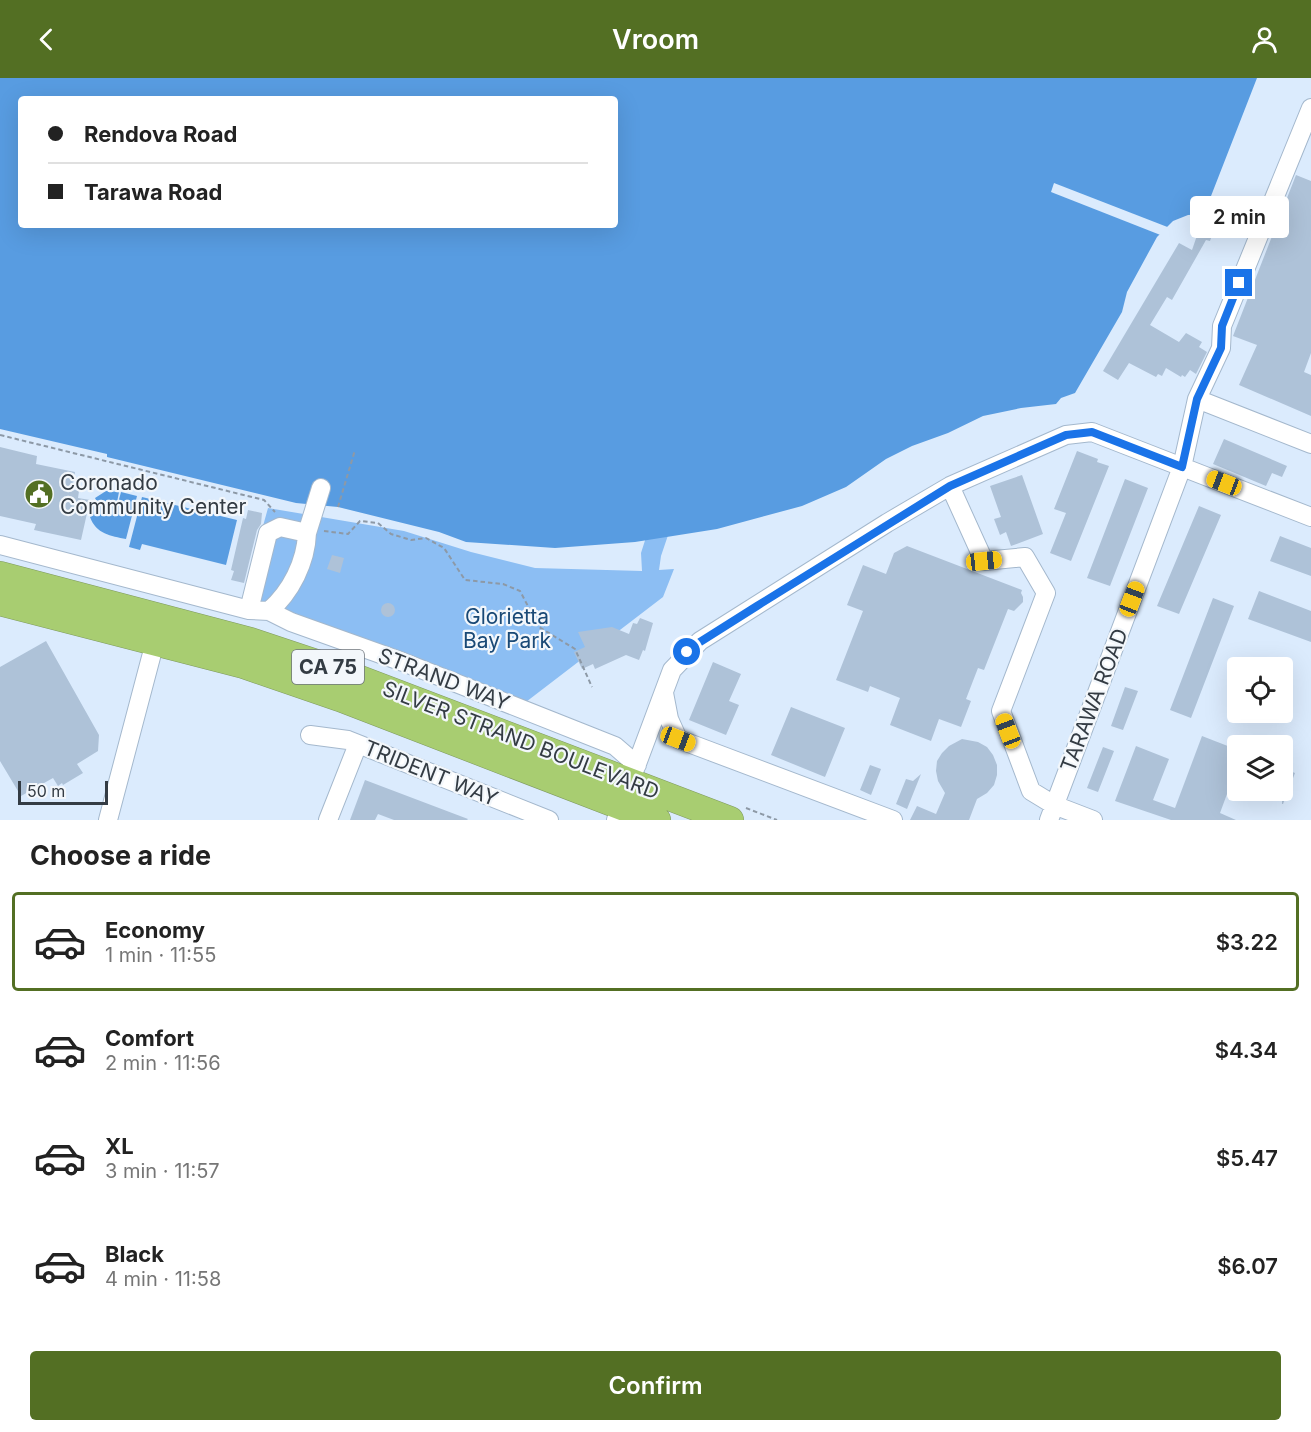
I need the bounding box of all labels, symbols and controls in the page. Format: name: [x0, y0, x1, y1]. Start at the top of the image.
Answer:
icon: back: [30, 23, 63, 56]
text: Vroom: [612, 23, 699, 56]
icon: person: [1248, 23, 1281, 56]
text: Rendova Road: [84, 121, 237, 147]
text: Tarawa Road: [84, 179, 222, 205]
callout: 2 min: [1190, 196, 1288, 238]
text: 2 min: [1213, 205, 1266, 229]
route end: [1225, 269, 1252, 296]
car: [1204, 468, 1244, 498]
place label: Coronado Community Center: [60, 470, 247, 519]
public building icon: Coronado Community Center: [23, 478, 55, 510]
car: [965, 550, 1003, 572]
car: [1117, 579, 1147, 619]
park label: Glorietta Bay Park: [463, 604, 551, 653]
street label: TARAWA ROAD: [1055, 625, 1133, 775]
route start: [673, 638, 700, 665]
street label: STRAND WAY: [375, 642, 513, 716]
road number: CA 75: [292, 650, 364, 684]
map controls: [1227, 657, 1293, 801]
button: locate: [1227, 657, 1293, 723]
street label: SILVER STRAND BOULEVARD: [379, 676, 663, 804]
car: [993, 711, 1023, 751]
car: [658, 724, 698, 754]
street label: TRIDENT WAY: [360, 735, 502, 811]
button: layers: [1227, 735, 1293, 801]
scale bar: [18, 778, 108, 806]
text: 50 m: [27, 781, 65, 801]
text: Choose a ride: [30, 839, 211, 872]
icon: car: [33, 915, 87, 969]
text: Economy: [105, 917, 205, 943]
text: $3.22: [1216, 929, 1278, 955]
text: 1 min · 11:55: [105, 943, 216, 967]
icon: car: [33, 1023, 87, 1077]
text: Comfort: [105, 1025, 194, 1051]
text: $4.34: [1215, 1037, 1278, 1063]
text: 2 min · 11:56: [105, 1051, 221, 1075]
icon: car: [33, 1131, 87, 1185]
text: XL: [105, 1133, 134, 1159]
text: $5.47: [1216, 1145, 1278, 1171]
text: 3 min · 11:57: [105, 1159, 220, 1183]
icon: car: [33, 1239, 87, 1293]
text: Black: [105, 1241, 164, 1267]
text: $6.07: [1217, 1253, 1278, 1279]
text: 4 min · 11:58: [105, 1267, 221, 1291]
button: Confirm: [30, 1351, 1281, 1420]

